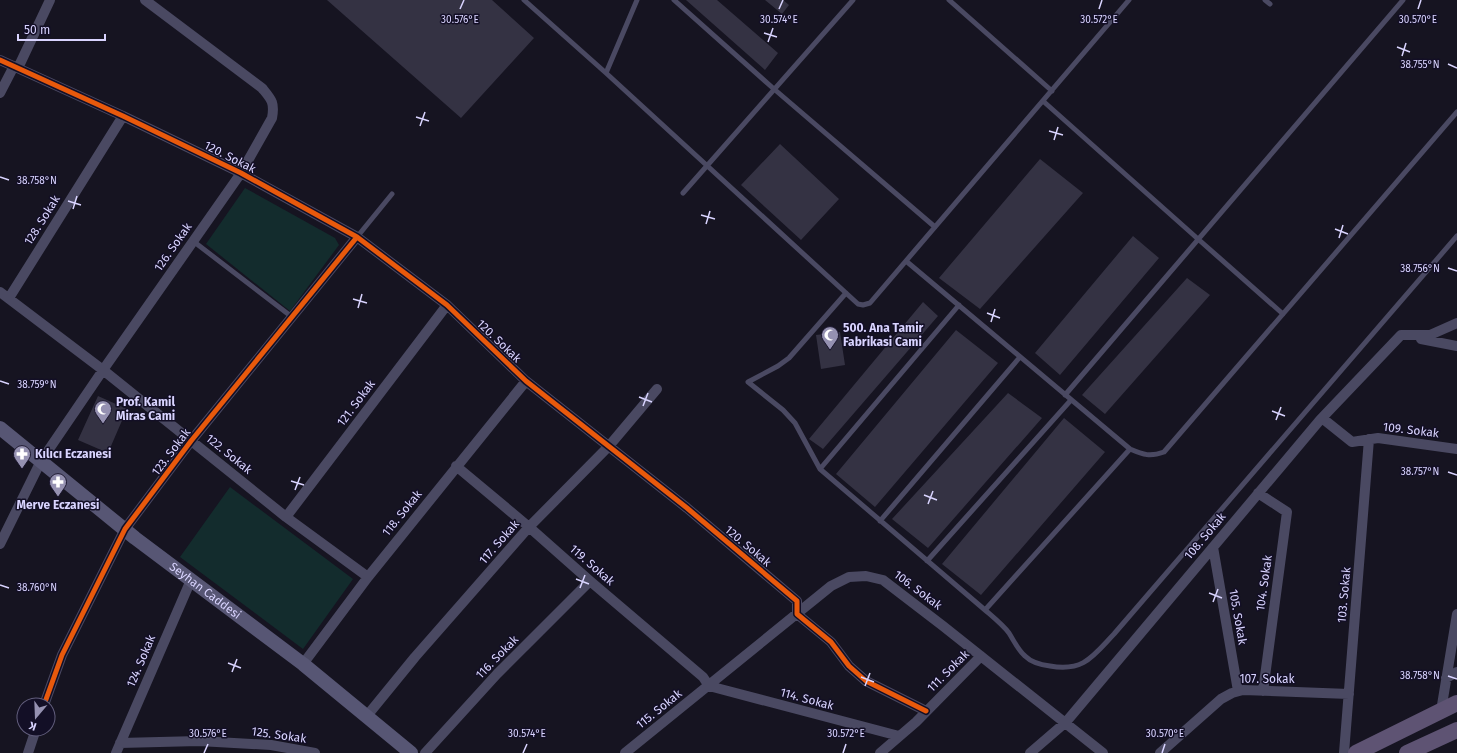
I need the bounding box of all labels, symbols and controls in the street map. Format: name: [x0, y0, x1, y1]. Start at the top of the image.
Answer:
text: 30.576°E: [441, 14, 479, 26]
text: 30.574°E: [760, 14, 798, 26]
text: 30.572°E: [1080, 14, 1118, 26]
text: 30.570°E: [1399, 14, 1437, 26]
scale bar: [18, 16, 105, 42]
text: 50 m: [24, 23, 50, 37]
text: 38.755°N: [1400, 59, 1440, 71]
street label: 120. Sokak: [202, 138, 259, 176]
text: 38.758°N: [17, 175, 57, 187]
street label: 128. Sokak: [21, 192, 63, 247]
street label: 126. Sokak: [151, 219, 195, 274]
text: 38.756°N: [1400, 263, 1440, 275]
street label: 120. Sokak: [474, 316, 525, 366]
place label: 500. Ana Tamir Fabrikasi Cami: [843, 321, 924, 349]
mosque icon: 500. Ana Tamir Fabrikasi Cami: [820, 325, 840, 350]
street label: 121. Sokak: [334, 376, 378, 429]
text: 38.759°N: [17, 379, 57, 391]
place label: Prof. Kamil Miras Cami: [116, 395, 175, 423]
mosque icon: Prof. Kamil Miras Cami: [93, 399, 113, 424]
street label: 109. Sokak: [1382, 420, 1441, 440]
street label: 123. Sokak: [149, 425, 194, 478]
street label: 122. Sokak: [203, 431, 256, 477]
pharmacy icon: Kılıcı Eczanesi: [12, 444, 32, 469]
place label: Kılıcı Eczanesi: [35, 447, 111, 461]
text: 38.757°N: [1401, 466, 1439, 478]
pharmacy icon: Merve Eczanesi: [48, 472, 68, 497]
street label: 118. Sokak: [379, 487, 425, 539]
place label: Merve Eczanesi: [17, 498, 99, 512]
street label: 108. Sokak: [1181, 509, 1229, 562]
street label: 117. Sokak: [476, 516, 522, 567]
street label: 120. Sokak: [722, 523, 775, 570]
street label: 119. Sokak: [567, 542, 618, 589]
street label: 104. Sokak: [1253, 553, 1275, 612]
street label: Seyhan Caddesi: [167, 559, 244, 622]
street label: 103. Sokak: [1335, 566, 1353, 624]
street label: 106. Sokak: [891, 567, 945, 613]
text: 38.760°N: [17, 582, 57, 594]
street label: 105. Sokak: [1226, 588, 1250, 647]
street label: 124. Sokak: [124, 632, 159, 689]
street label: 116. Sokak: [473, 632, 522, 682]
street label: 111. Sokak: [924, 647, 972, 695]
text: 38.758°N: [1400, 670, 1440, 682]
street label: 107. Sokak: [1239, 672, 1295, 686]
street label: 114. Sokak: [779, 685, 836, 713]
street label: 115. Sokak: [633, 686, 685, 732]
north arrow: [16, 697, 56, 737]
text: K: [27, 718, 38, 733]
street label: 125. Sokak: [251, 724, 308, 746]
text: 30.576°E: [189, 728, 227, 740]
text: 30.574°E: [508, 728, 546, 740]
text: 30.572°E: [827, 728, 865, 740]
text: 30.570°E: [1146, 728, 1184, 740]

